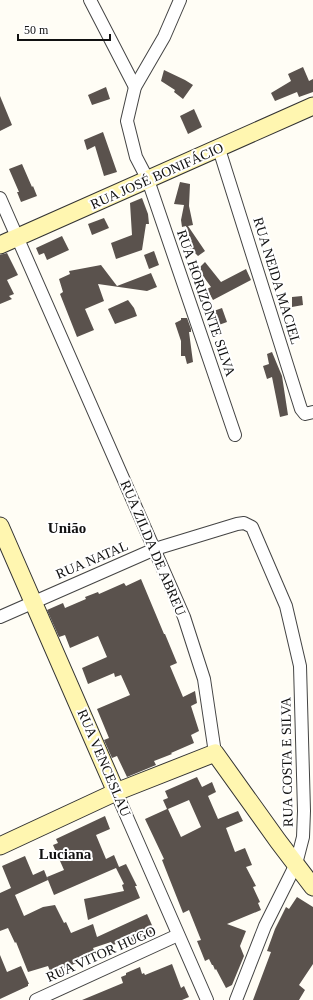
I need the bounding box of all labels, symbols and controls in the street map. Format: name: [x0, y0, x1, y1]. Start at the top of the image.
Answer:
scale bar: [18, 16, 110, 42]
text: 50 m: [24, 23, 49, 37]
street label: RUA JOSÉ BONIFÁCIO: [88, 139, 226, 212]
street label: RUA NEIDA MACIEL: [250, 216, 304, 346]
street label: RUA HORIZONTE SILVA: [174, 228, 238, 379]
street label: RUA ZILDA DE ABREU: [118, 478, 188, 618]
district label: União: [48, 520, 86, 536]
street label: RUA NATAL: [54, 538, 130, 582]
street label: RUA COSTA E SILVA: [278, 696, 296, 827]
street label: RUA VENCESLAU: [75, 707, 133, 819]
district label: Luciana: [39, 846, 92, 862]
street label: RUA VITOR HUGO: [44, 923, 158, 985]

